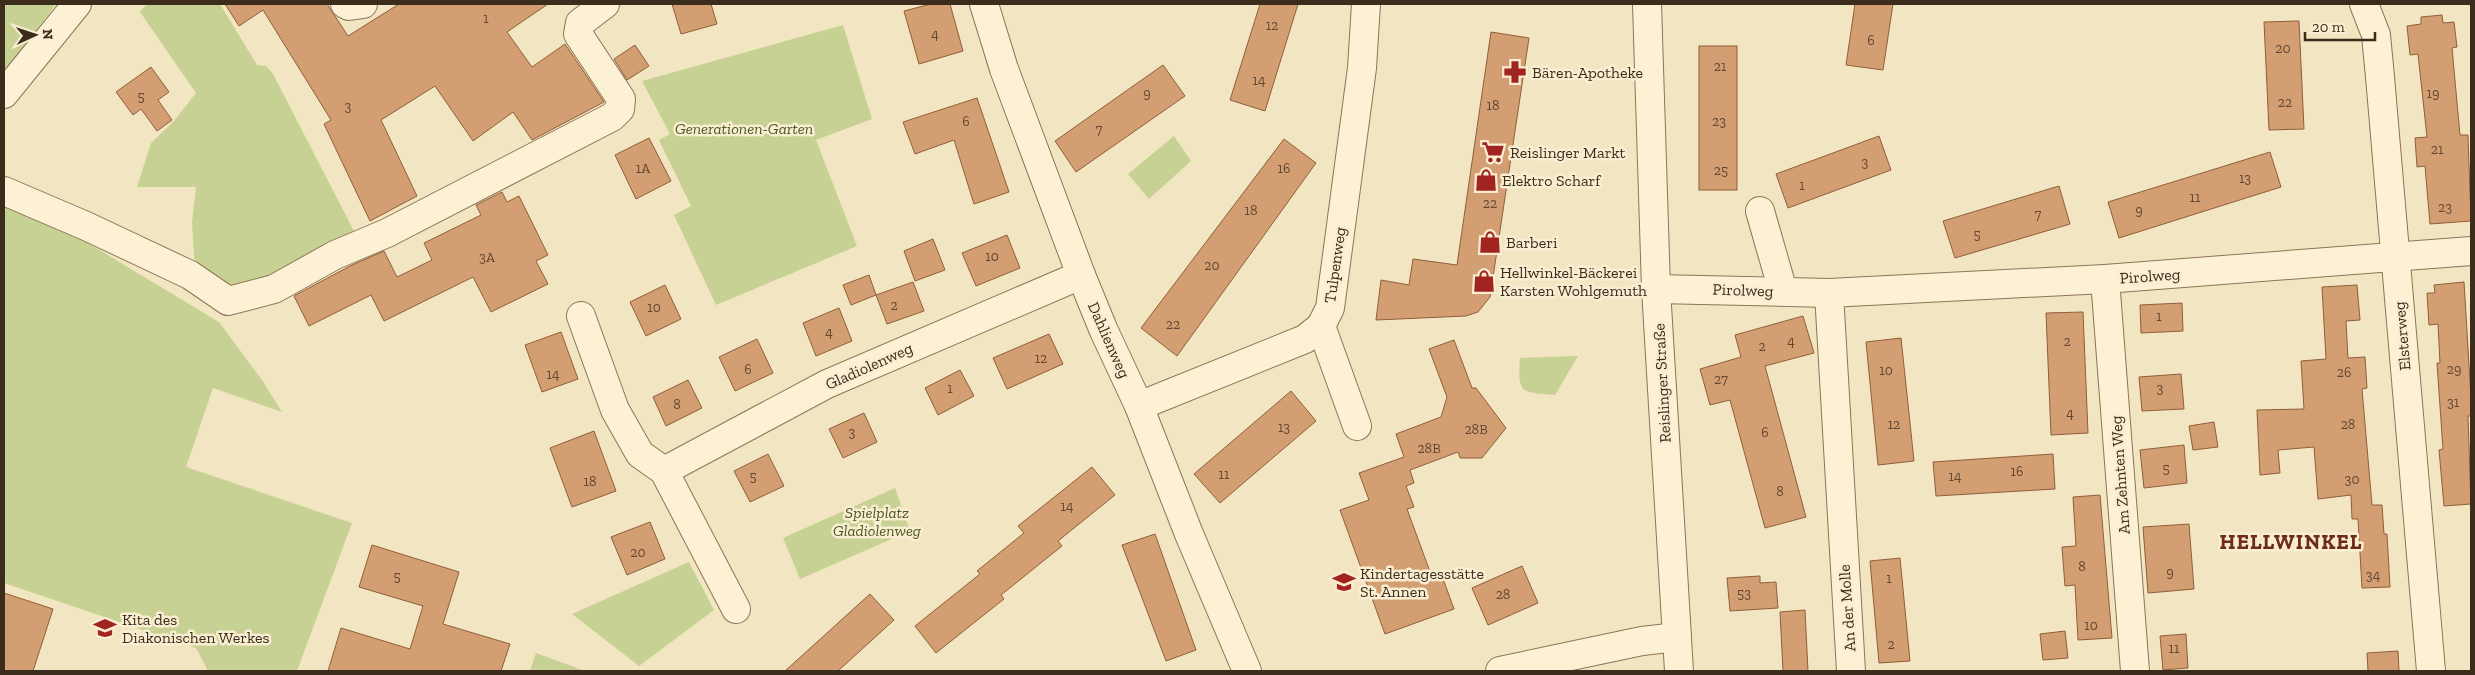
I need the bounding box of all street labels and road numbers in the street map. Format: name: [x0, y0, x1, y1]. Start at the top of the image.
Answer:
street label: Tulpenweg: [1320, 225, 1350, 304]
street label: Pirolweg: [2119, 264, 2181, 288]
street label: Pirolweg: [1712, 279, 1774, 301]
street label: Dahlienweg: [1084, 299, 1134, 381]
street label: Elsterweg: [2389, 300, 2414, 371]
street label: Reislinger Straße: [1649, 323, 1675, 443]
street label: Gladiolenweg: [822, 338, 916, 394]
street label: Am Zehnten Weg: [2106, 415, 2134, 535]
street label: An der Molle: [1834, 564, 1860, 652]

